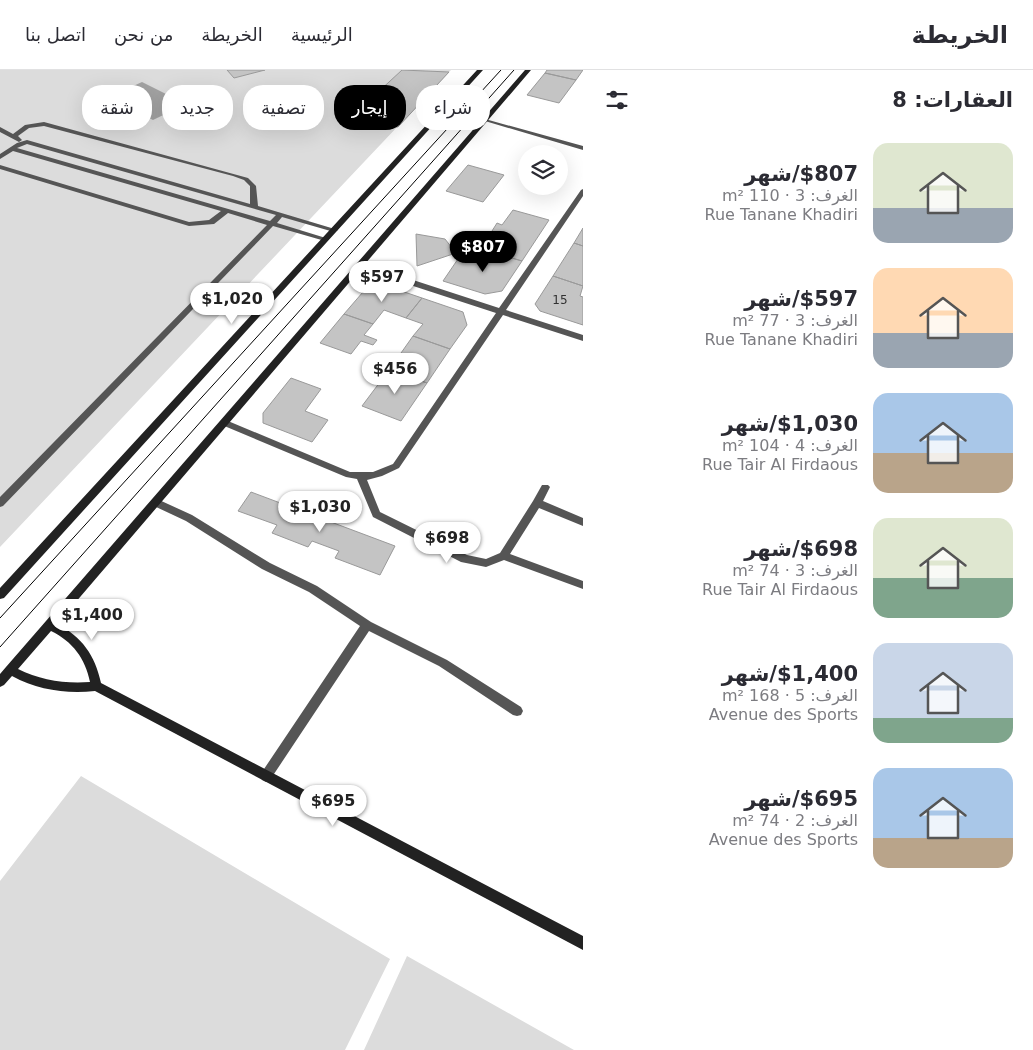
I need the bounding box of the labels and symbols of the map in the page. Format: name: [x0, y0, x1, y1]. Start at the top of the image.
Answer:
pin: $807: [453, 230, 513, 273]
pin: $597: [352, 260, 412, 303]
pin: $1,020: [191, 282, 273, 325]
house number: 15: [552, 293, 568, 307]
pin: $456: [365, 352, 425, 395]
pin: $1,030: [279, 490, 361, 533]
pin: $698: [417, 522, 477, 564]
pin: $1,400: [51, 598, 133, 641]
pin: $695: [303, 784, 363, 827]

